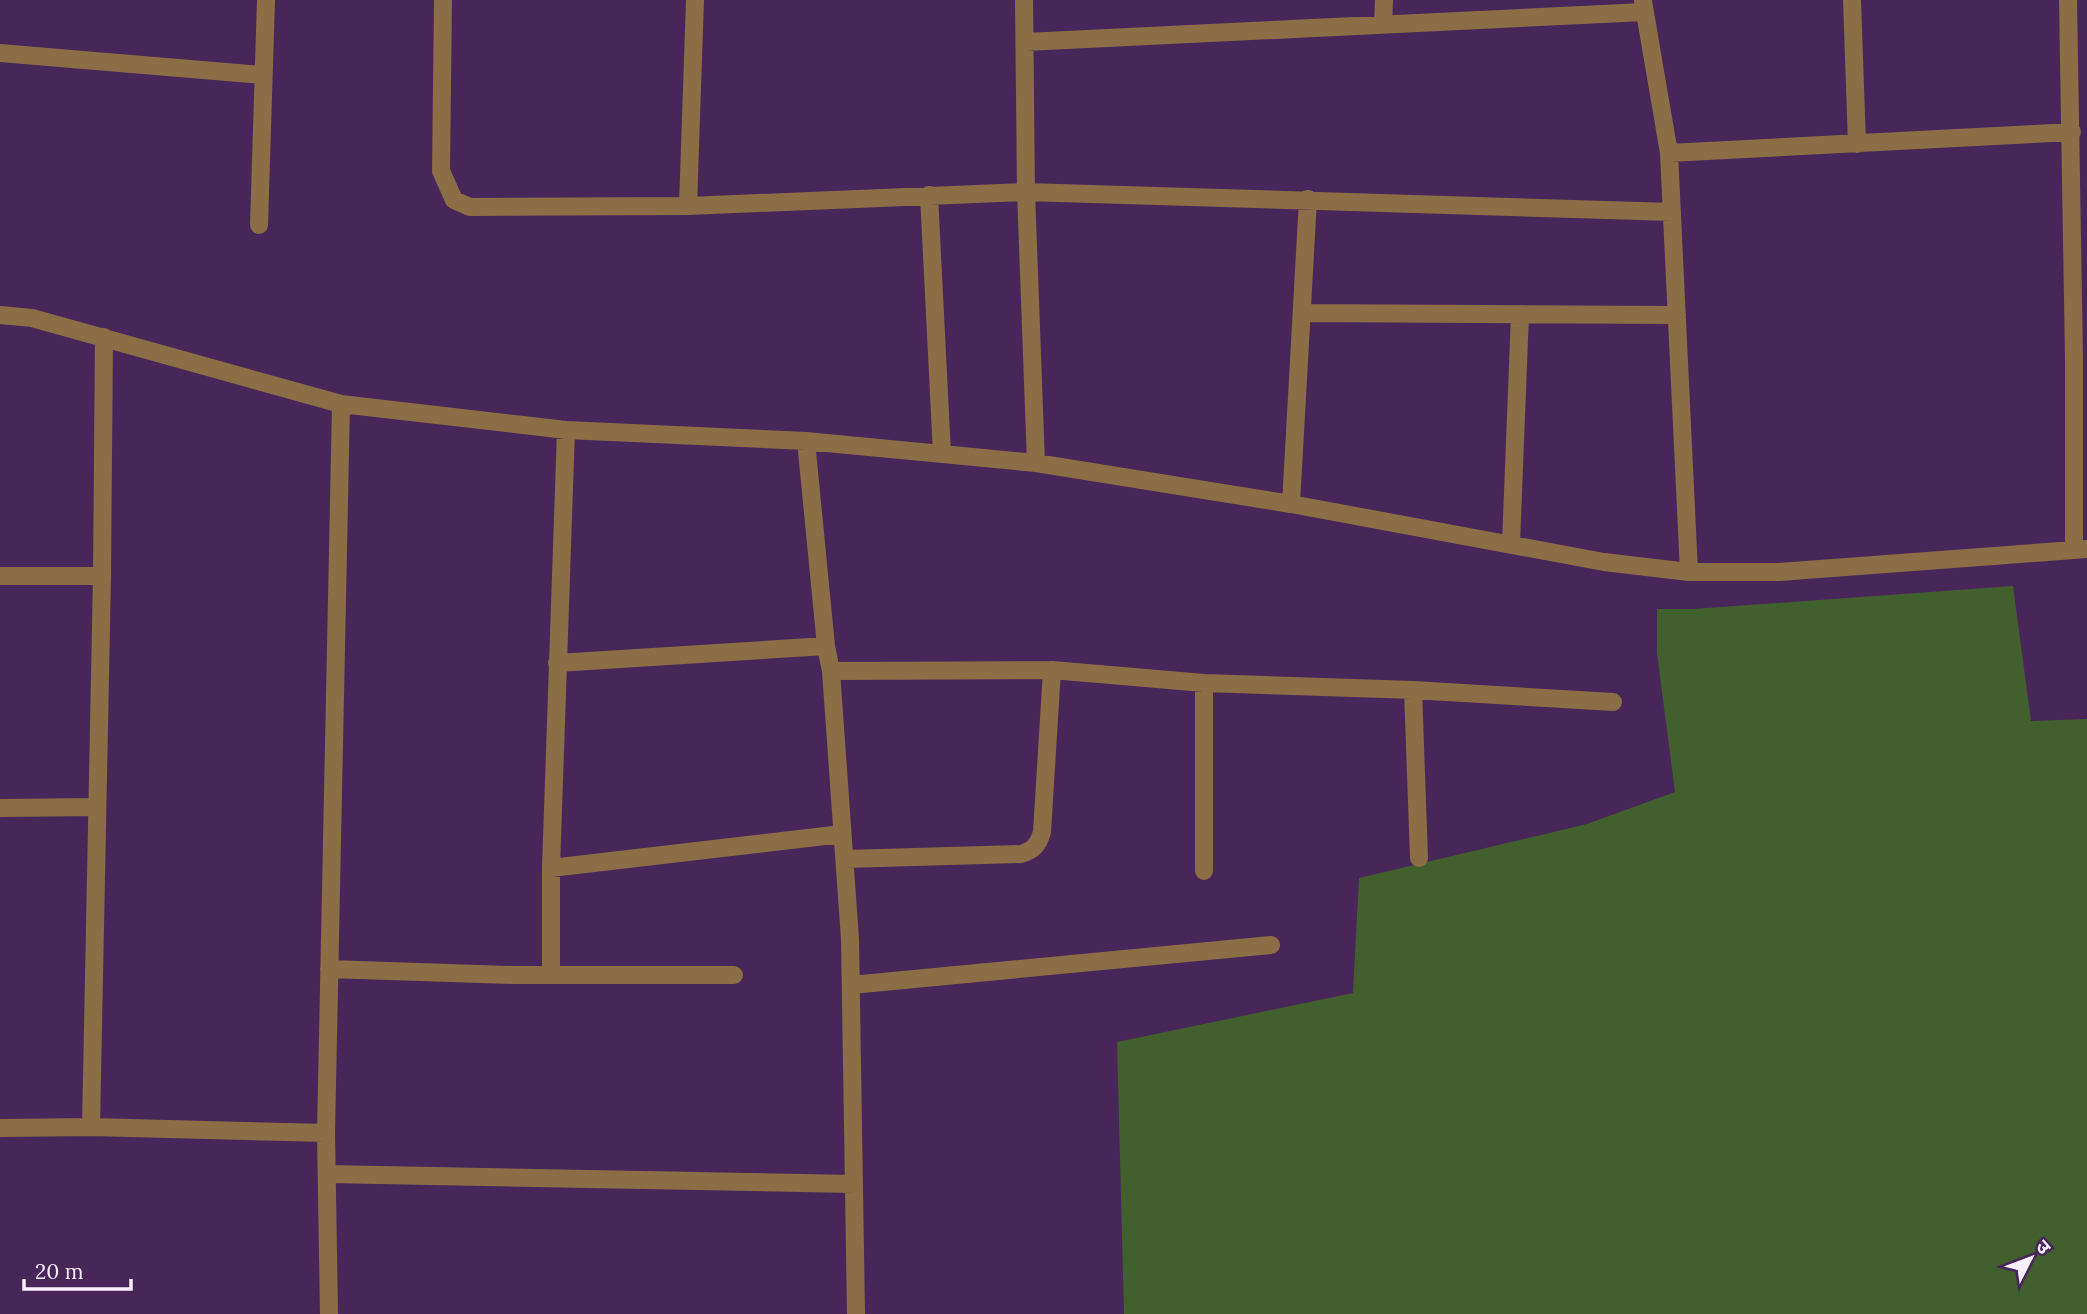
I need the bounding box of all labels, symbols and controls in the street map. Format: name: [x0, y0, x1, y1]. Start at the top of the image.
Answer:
north arrow: [1996, 1223, 2066, 1293]
text: उ: [2031, 1234, 2057, 1259]
scale bar: [24, 1248, 131, 1292]
text: 20 m: [35, 1258, 84, 1285]

